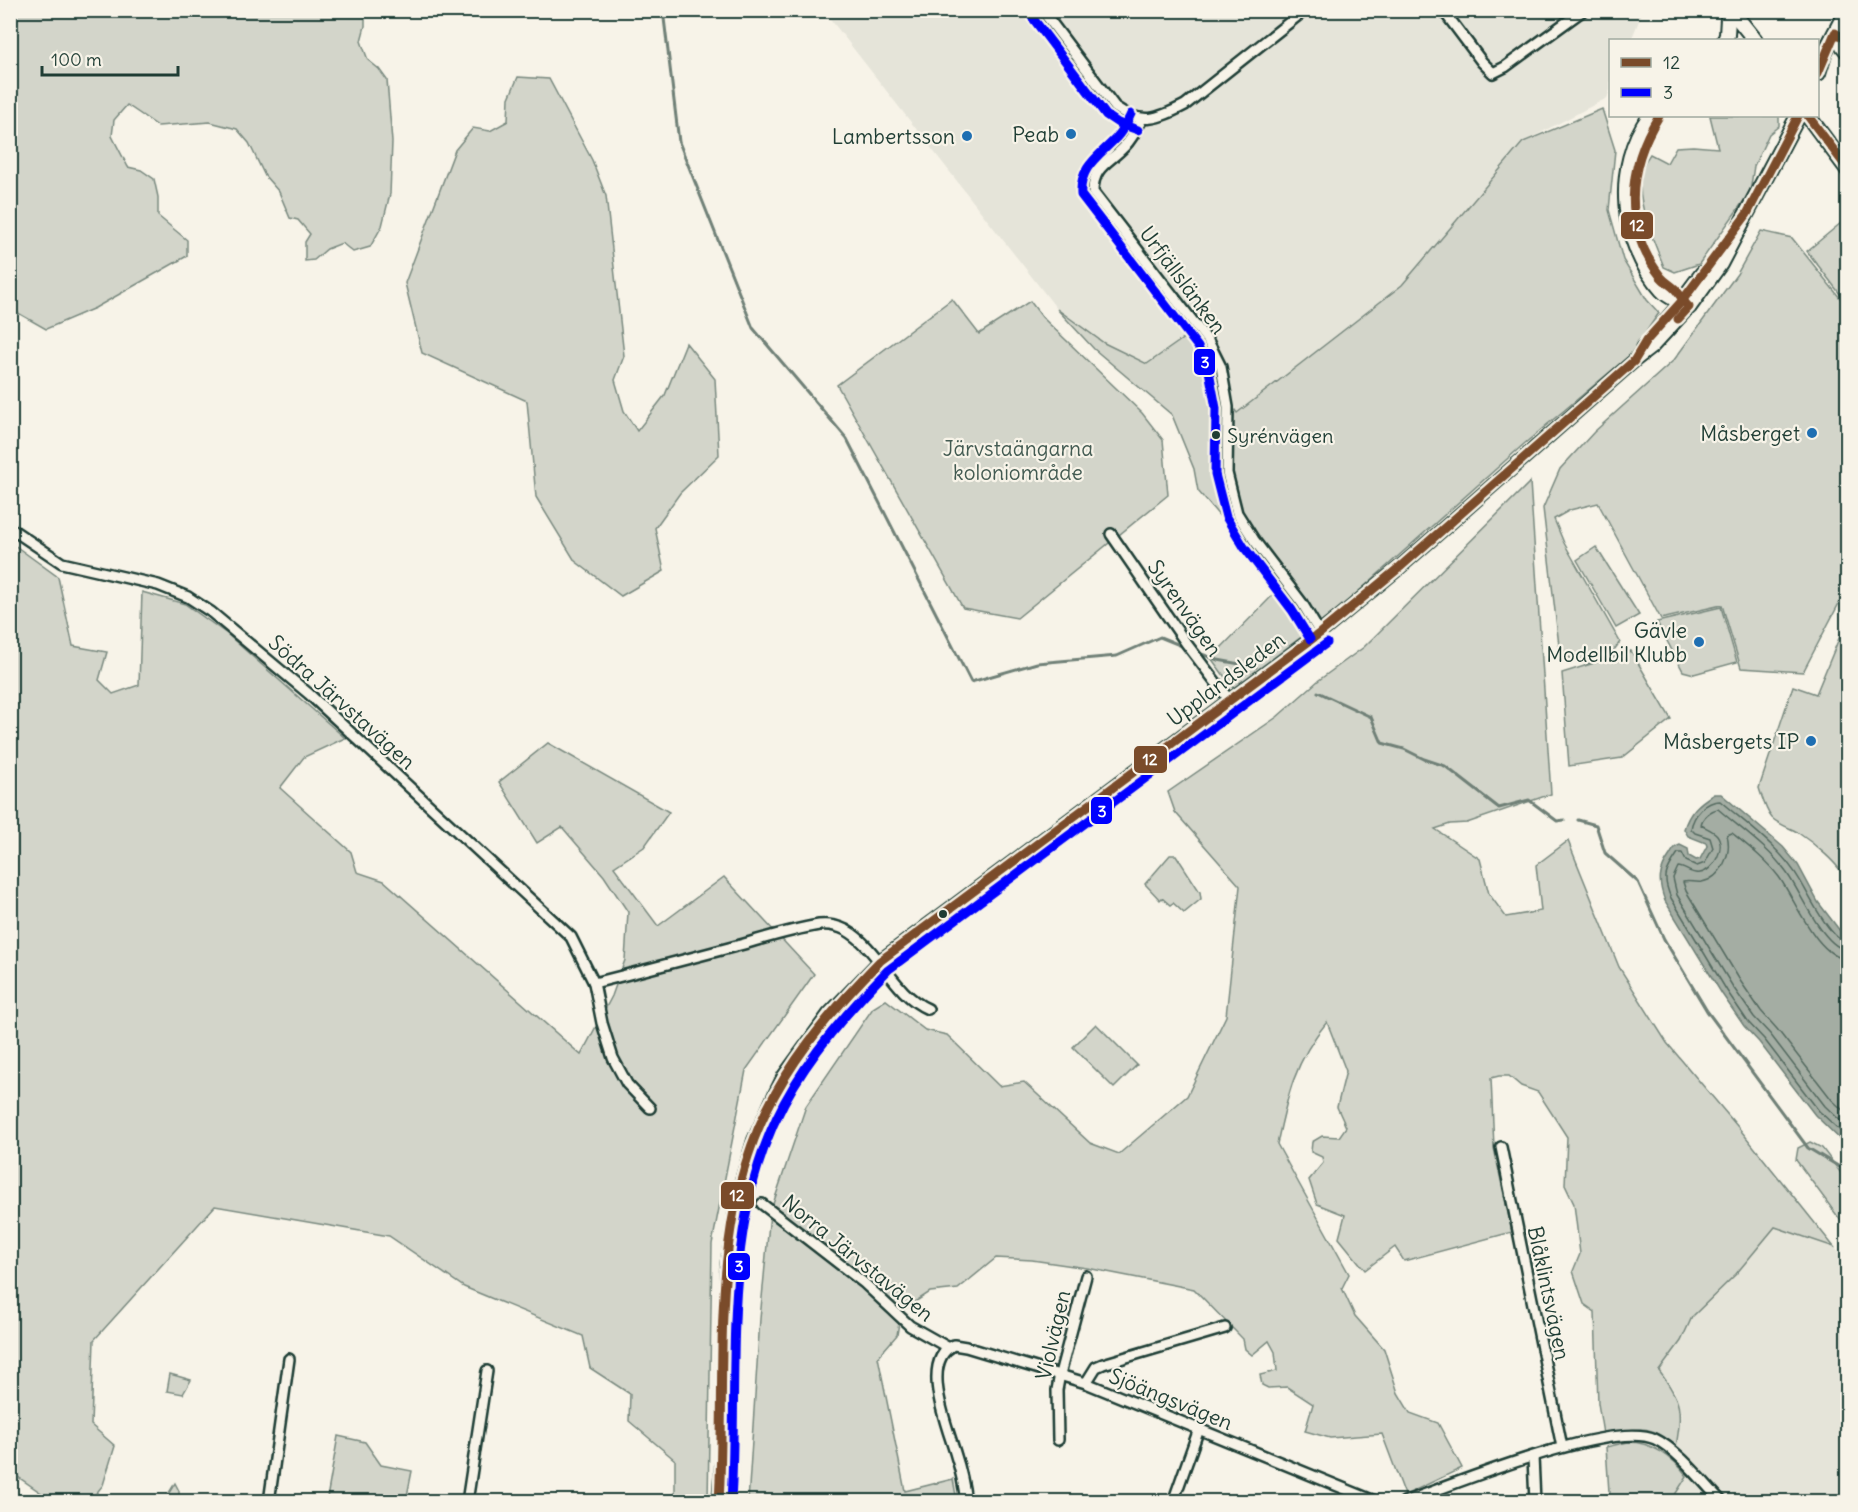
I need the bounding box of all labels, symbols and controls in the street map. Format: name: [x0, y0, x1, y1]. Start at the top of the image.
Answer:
scale bar: [42, 39, 178, 77]
legend: [1609, 39, 1819, 117]
text: 100 m: [51, 48, 102, 71]
text: 12: [1663, 51, 1680, 74]
text: 3: [1663, 81, 1673, 104]
place label: Peab: [1012, 121, 1059, 148]
place label: Lambertsson: [832, 123, 955, 150]
marker: Peab: [1064, 127, 1078, 141]
marker: Lambertsson: [960, 129, 974, 143]
line badge: 12: [1620, 211, 1654, 240]
text: 12: [1629, 215, 1645, 235]
street label: Urfjällslänken: [1134, 221, 1232, 339]
line badge: 3: [1193, 348, 1216, 376]
text: 3: [1200, 352, 1210, 372]
place label: Måsberget: [1700, 420, 1800, 447]
place label: Syrénvägen: [1227, 423, 1334, 448]
marker: Måsberget: [1805, 426, 1819, 440]
marker: Syrénvägen: [1210, 429, 1222, 441]
park label: Järvstaängarna koloniområde: [943, 435, 1093, 486]
street label: Syrenvägen: [1142, 554, 1228, 662]
place label: Gävle Modellbil Klubb: [1546, 617, 1687, 668]
street label: Upplandsleden: [1162, 626, 1290, 732]
street label: Södra Järvstavägen: [263, 629, 421, 775]
marker: Gävle Modellbil Klubb: [1692, 635, 1706, 649]
place label: Måsbergets IP: [1663, 728, 1799, 755]
marker: Måsbergets IP: [1804, 734, 1818, 748]
line badge: 12: [1133, 745, 1168, 774]
text: 12: [1142, 749, 1158, 769]
line badge: 3: [1090, 796, 1113, 825]
text: 3: [1097, 801, 1107, 821]
unlabelled marker: [937, 908, 949, 920]
line badge: 12: [720, 1181, 755, 1210]
text: 12: [729, 1185, 745, 1205]
street label: Norra Järvstavägen: [777, 1189, 939, 1327]
street label: Blåklintsvägen: [1522, 1224, 1576, 1362]
line badge: 3: [727, 1252, 751, 1281]
text: 3: [734, 1256, 744, 1276]
street label: Violvägen: [1030, 1287, 1076, 1383]
street label: Sjöängsvägen: [1105, 1362, 1237, 1436]

